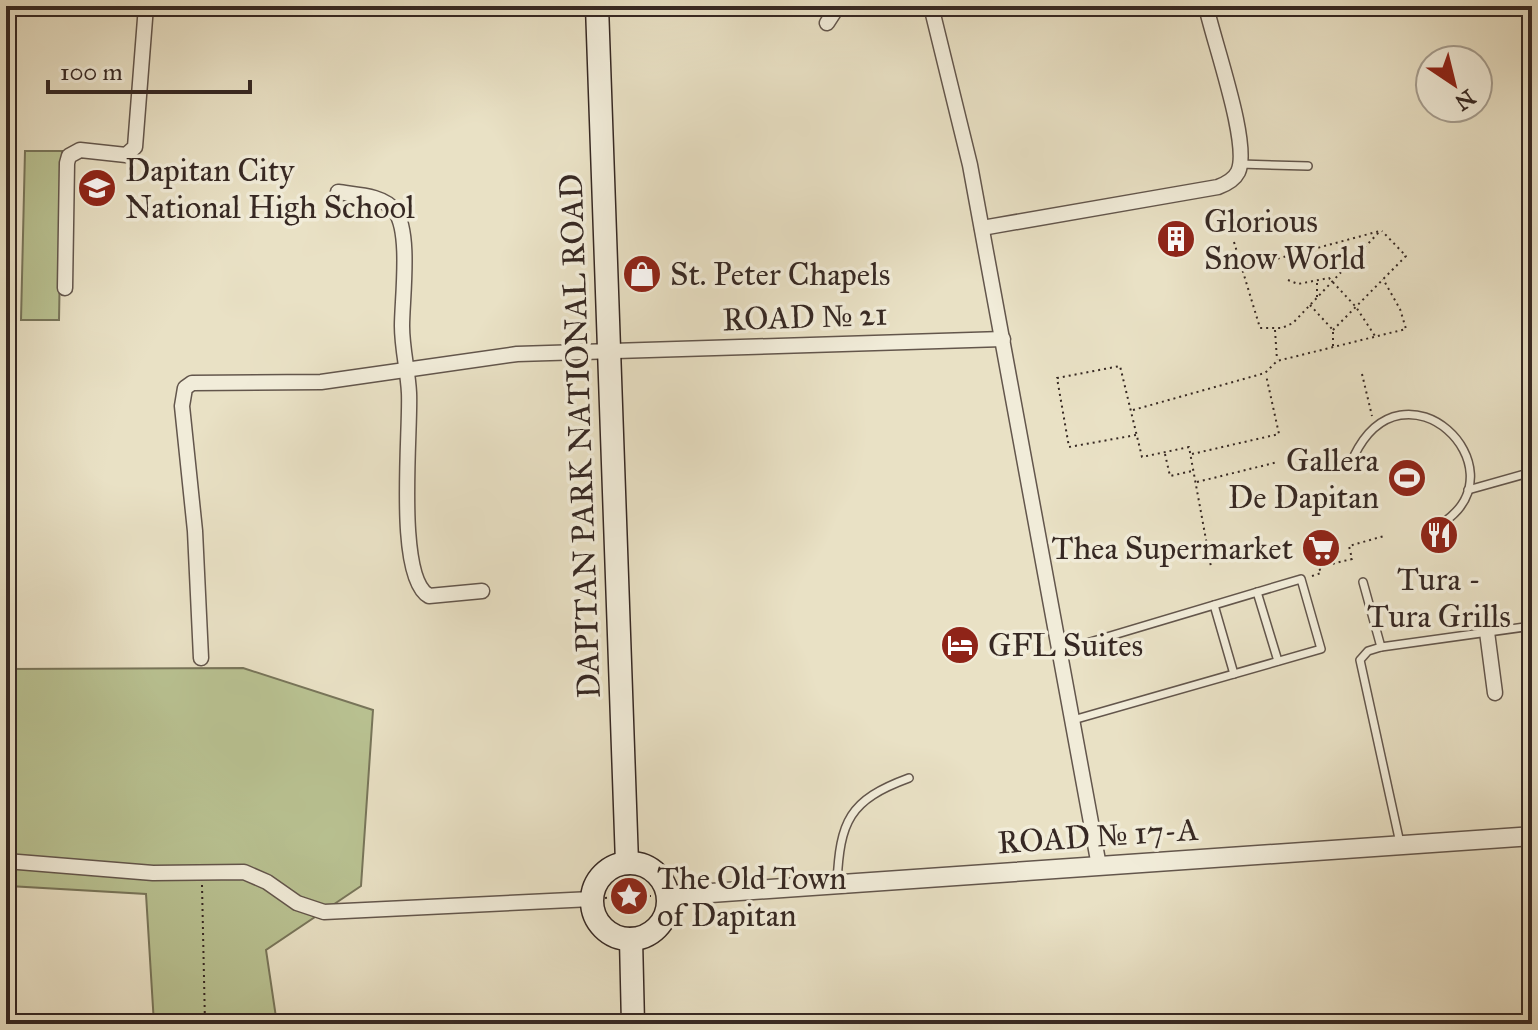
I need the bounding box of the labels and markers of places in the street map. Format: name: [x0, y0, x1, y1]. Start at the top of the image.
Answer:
place label: Dapitan City National High School: [125, 151, 415, 227]
school or university icon: Dapitan City National High School: [76, 167, 118, 209]
place label: Glorious Snow World: [1204, 202, 1366, 278]
building icon: Glorious Snow World: [1155, 218, 1197, 260]
shop icon: St. Peter Chapels: [621, 253, 663, 295]
place label: St. Peter Chapels: [670, 255, 890, 294]
place label: Gallera De Dapitan: [1228, 441, 1379, 517]
sports icon: Gallera De Dapitan: [1386, 457, 1428, 499]
restaurant icon: Tura - Tura Grills: [1418, 514, 1460, 556]
supermarket icon: Thea Supermarket: [1300, 527, 1342, 569]
place label: Thea Supermarket: [1051, 529, 1293, 568]
place label: Tura - Tura Grills: [1367, 560, 1511, 636]
hotel icon: GFL Suites: [939, 624, 981, 666]
place label: GFL Suites: [988, 626, 1143, 665]
place label: The Old Town of Dapitan: [657, 859, 847, 935]
place icon: The Old Town of Dapitan: [608, 875, 650, 917]

